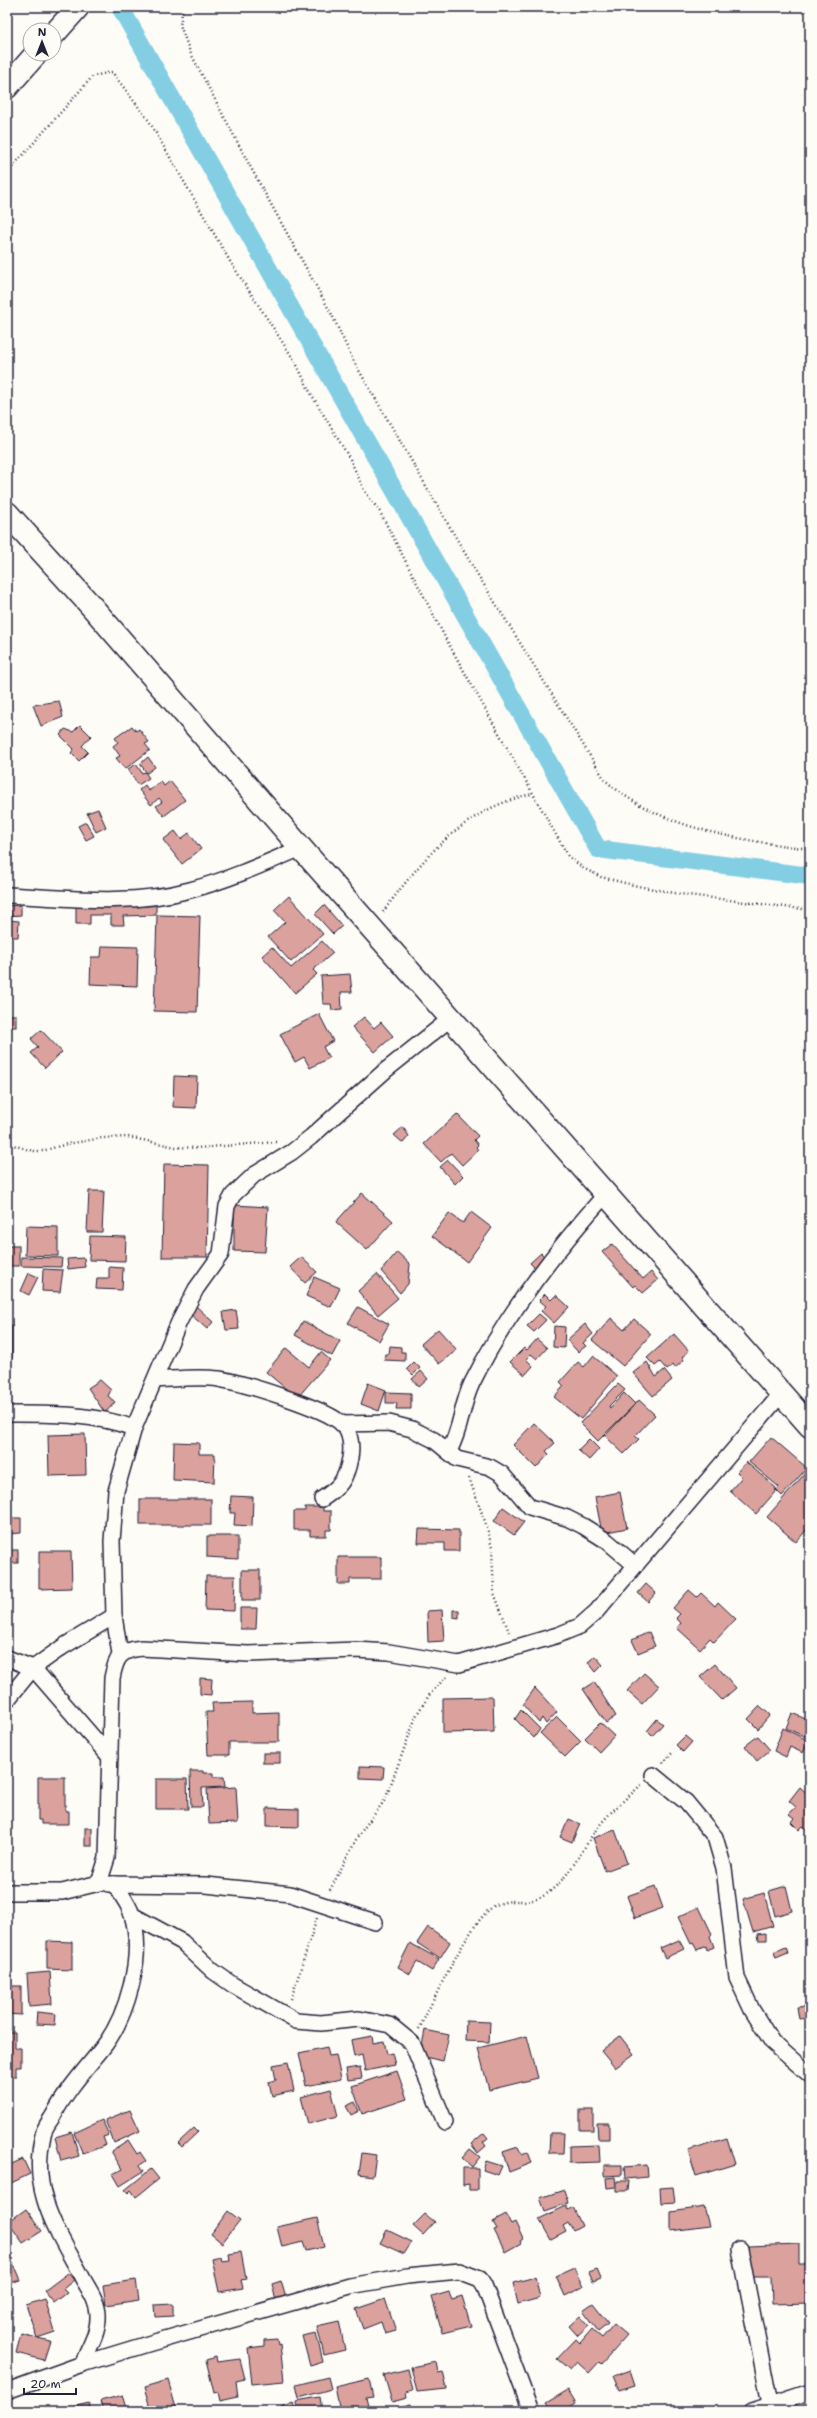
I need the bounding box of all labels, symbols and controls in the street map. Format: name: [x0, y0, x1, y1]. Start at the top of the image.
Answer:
north arrow: [22, 22, 62, 62]
text: N: [38, 25, 47, 40]
scale bar: [24, 2370, 76, 2396]
text: 20 m: [30, 2376, 61, 2392]

